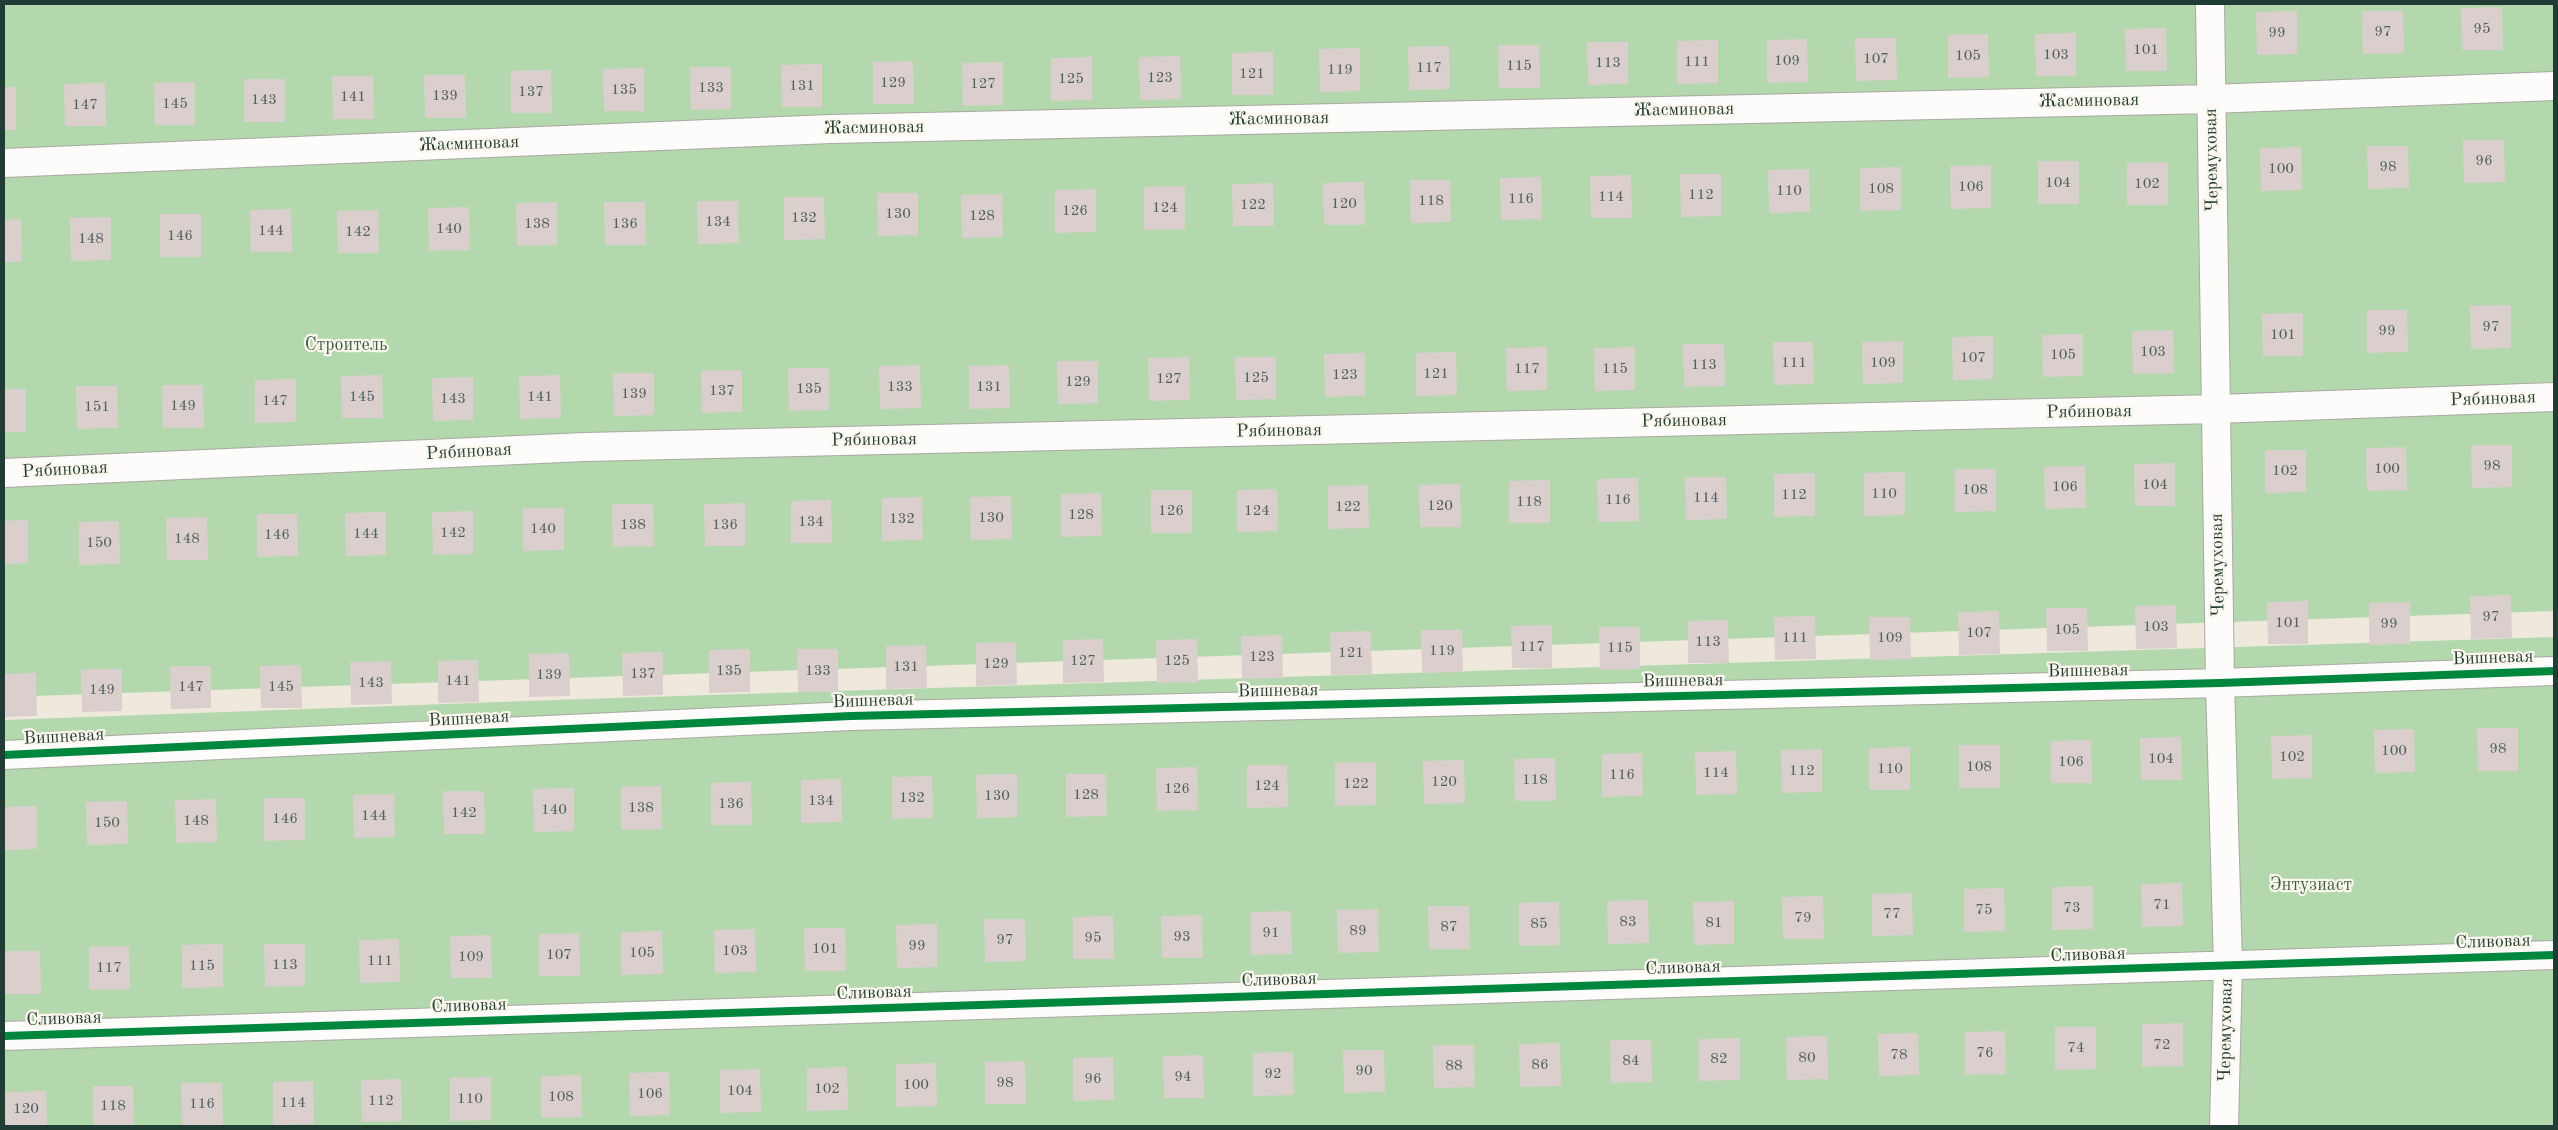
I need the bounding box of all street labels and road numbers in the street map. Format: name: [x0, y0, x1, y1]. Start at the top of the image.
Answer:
street label: Жасминовая: [2039, 89, 2139, 113]
street label: Жасминовая: [1634, 98, 1734, 122]
street label: Жасминовая: [1229, 107, 1329, 131]
street label: Черемуховая: [2200, 108, 2224, 212]
street label: Жасминовая: [824, 116, 924, 140]
street label: Жасминовая: [418, 131, 520, 157]
street label: Рябиновая: [2450, 387, 2536, 411]
street label: Рябиновая: [2046, 400, 2132, 424]
street label: Рябиновая: [1641, 409, 1727, 433]
street label: Рябиновая: [1236, 419, 1322, 443]
street label: Рябиновая: [831, 428, 917, 452]
street label: Рябиновая: [426, 439, 512, 465]
street label: Рябиновая: [22, 457, 108, 483]
street label: Черемуховая: [2206, 513, 2230, 617]
street label: Вишневая: [2452, 646, 2534, 670]
street label: Вишневая: [2047, 659, 2129, 683]
street label: Вишневая: [1642, 669, 1724, 693]
street label: Вишневая: [1237, 679, 1319, 703]
street label: Вишневая: [832, 689, 914, 713]
street label: Вишневая: [428, 706, 510, 732]
street label: Вишневая: [23, 724, 105, 750]
street label: Сливовая: [2455, 930, 2531, 954]
street label: Сливовая: [2050, 943, 2126, 967]
street label: Сливовая: [1645, 956, 1721, 980]
street label: Сливовая: [1241, 968, 1317, 992]
street label: Черемуховая: [2214, 978, 2238, 1082]
street label: Сливовая: [836, 981, 912, 1005]
street label: Сливовая: [431, 994, 507, 1018]
street label: Сливовая: [26, 1007, 102, 1031]

